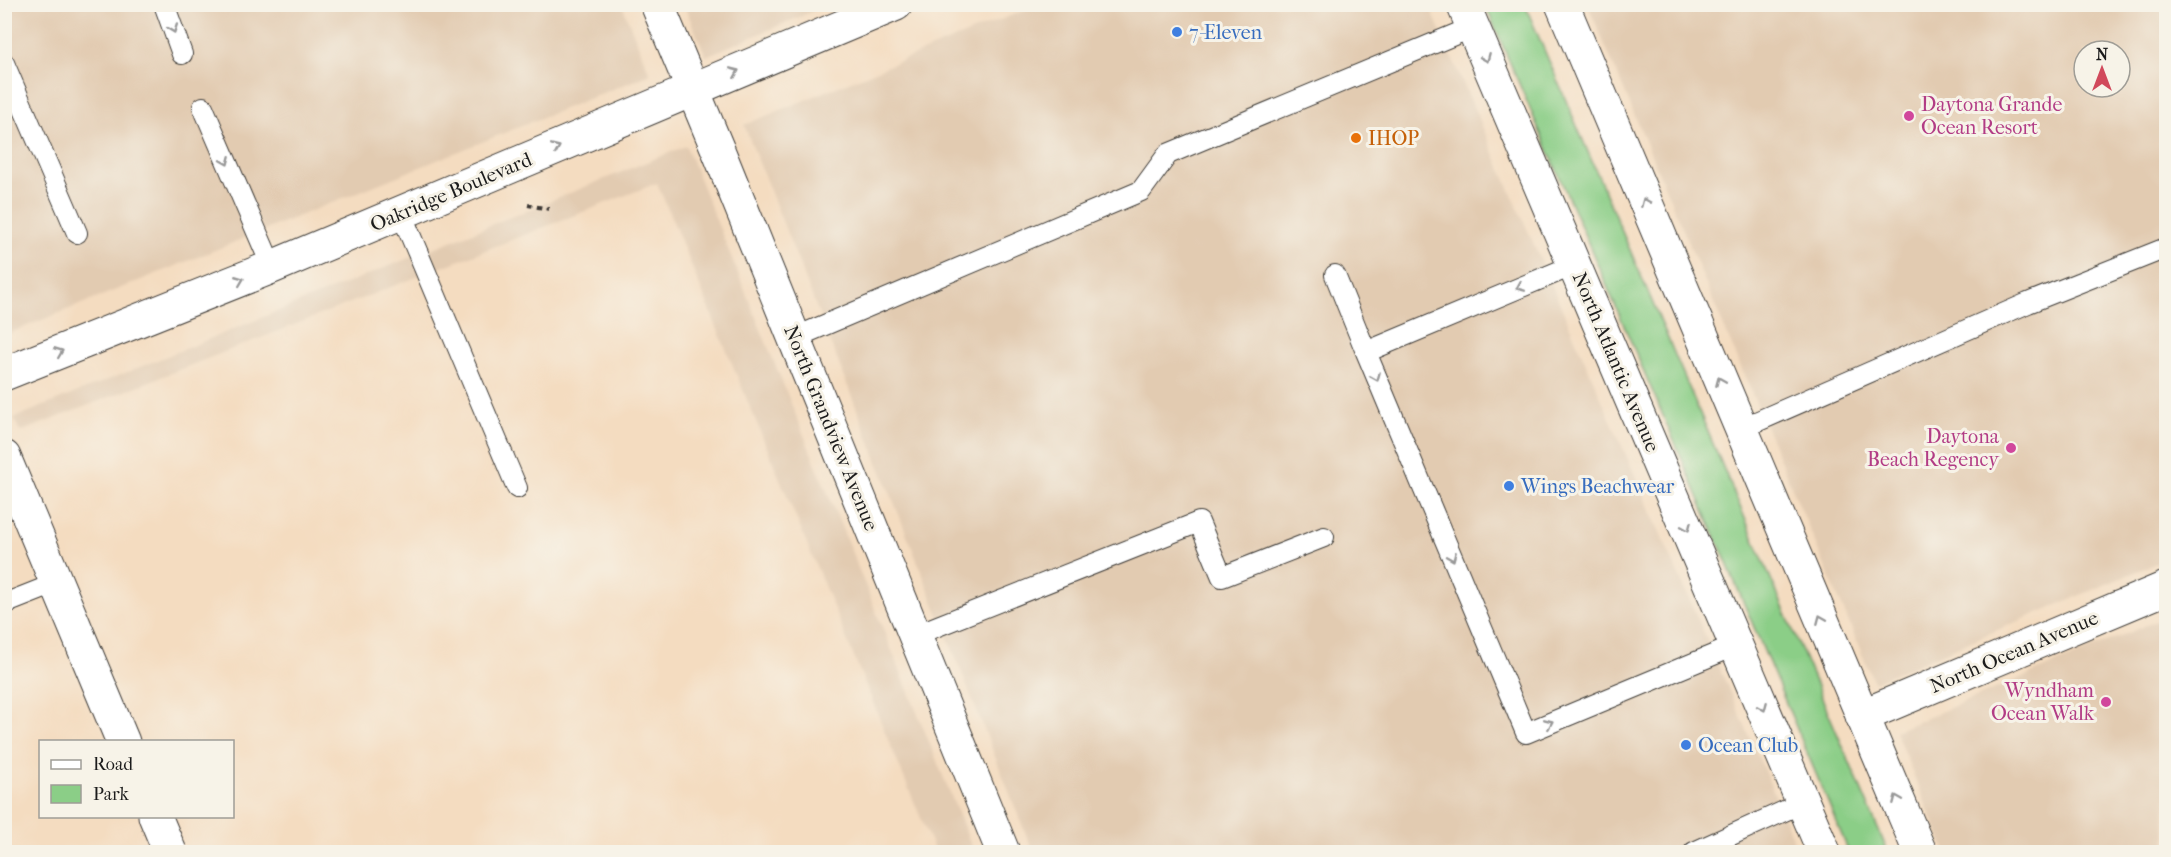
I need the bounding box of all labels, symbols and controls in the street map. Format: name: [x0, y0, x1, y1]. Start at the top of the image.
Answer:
place label: 7-Eleven: [1189, 21, 1263, 44]
one-way arrow: [166, 23, 178, 34]
marker: 7-Eleven: [1170, 25, 1184, 39]
north arrow: [2072, 39, 2132, 99]
text: N: [2096, 45, 2109, 64]
one-way arrow: [1479, 52, 1491, 63]
one-way arrow: [729, 67, 740, 79]
place label: Daytona Grande Ocean Resort: [1921, 93, 2062, 139]
marker: Daytona Grande Ocean Resort: [1902, 109, 1916, 123]
place label: IHOP: [1368, 127, 1419, 150]
marker: IHOP: [1349, 131, 1363, 145]
one-way arrow: [549, 143, 560, 155]
street label: Oakridge Boulevard: [367, 147, 536, 236]
one-way arrow: [219, 155, 231, 166]
one-way arrow: [1640, 197, 1652, 208]
street label: North Atlantic Avenue: [1568, 269, 1664, 455]
one-way arrow: [234, 275, 245, 287]
one-way arrow: [1516, 280, 1527, 292]
street label: North Grandview Avenue: [779, 322, 883, 534]
one-way arrow: [53, 347, 64, 359]
one-way arrow: [1369, 371, 1381, 382]
one-way arrow: [1715, 377, 1727, 388]
place label: Daytona Beach Regency: [1867, 425, 2000, 471]
marker: Daytona Beach Regency: [2004, 441, 2018, 455]
place label: Wings Beachwear: [1520, 475, 1675, 498]
marker: Wings Beachwear: [1502, 479, 1516, 493]
one-way arrow: [1680, 521, 1692, 532]
one-way arrow: [1445, 550, 1457, 561]
street label: North Ocean Avenue: [1927, 606, 2102, 698]
one-way arrow: [1816, 614, 1828, 625]
place label: Wyndham Ocean Walk: [1991, 679, 2095, 725]
marker: Wyndham Ocean Walk: [2099, 695, 2113, 709]
one-way arrow: [1756, 700, 1768, 711]
one-way arrow: [1543, 718, 1554, 730]
place label: Ocean Club: [1698, 734, 1798, 757]
marker: Ocean Club: [1679, 738, 1693, 752]
legend: [39, 740, 234, 818]
text: Road: [93, 754, 133, 775]
text: Park: [93, 784, 130, 805]
one-way arrow: [1892, 794, 1904, 805]

